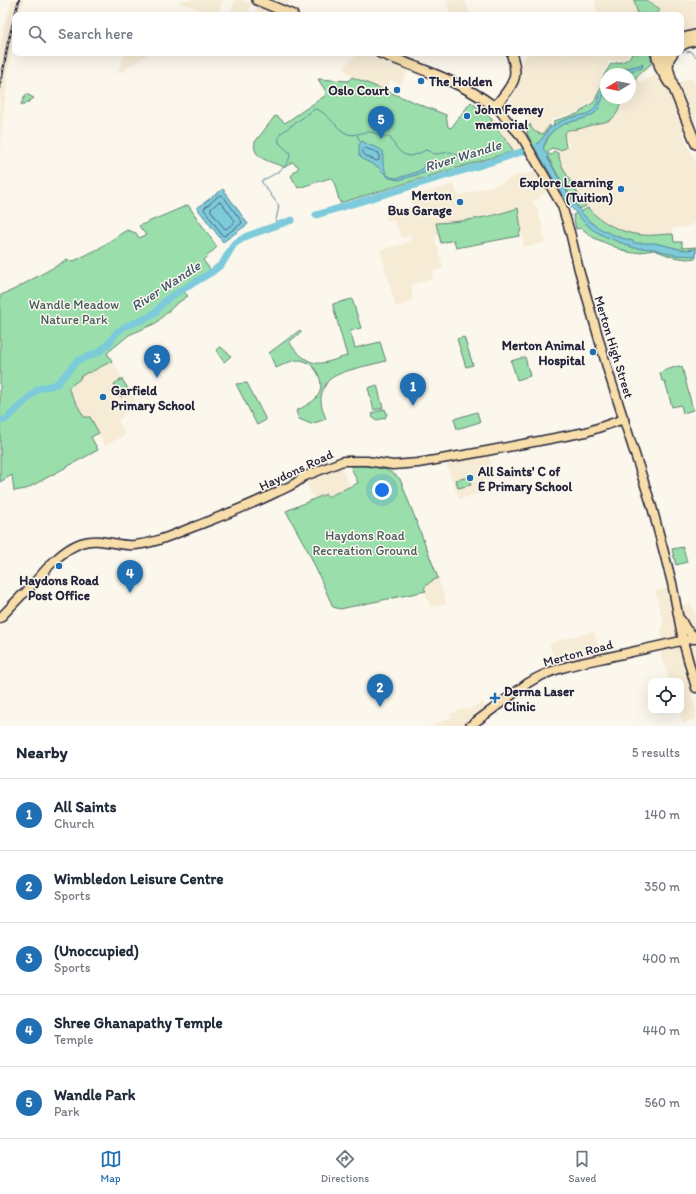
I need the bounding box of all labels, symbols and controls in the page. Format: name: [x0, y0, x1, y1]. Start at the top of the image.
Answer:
search box: [12, 12, 684, 56]
icon: search: [26, 23, 48, 45]
text: Search here: [58, 25, 133, 43]
north arrow: [600, 68, 636, 104]
place label: The Holden: [428, 74, 493, 89]
marker: The Holden: [416, 76, 426, 86]
place label: Oslo Court: [328, 83, 389, 98]
marker: Oslo Court: [392, 85, 402, 95]
place label: John Feeney memorial: [474, 102, 544, 132]
pin: 5: [368, 106, 394, 139]
marker: John Feeney memorial: [462, 111, 472, 121]
water label: River Wandle: [423, 136, 505, 176]
place label: Explore Learning (Tuition): [519, 175, 613, 206]
marker: Explore Learning (Tuition): [616, 184, 626, 194]
place label: Merton Bus Garage: [388, 188, 453, 219]
marker: Merton Bus Garage: [455, 197, 465, 207]
water label: River Wandle: [128, 257, 205, 315]
street label: Merton High Street: [591, 294, 637, 400]
park label: Wandle Meadow Nature Park: [29, 297, 119, 327]
place label: Merton Animal Hospital: [502, 338, 585, 369]
pin: 3: [144, 345, 170, 378]
marker: Merton Animal Hospital: [588, 347, 598, 357]
pin: 1: [400, 373, 426, 406]
place label: Garfield Primary School: [111, 383, 195, 414]
marker: Garfield Primary School: [98, 392, 108, 402]
street label: Haydons Road: [257, 446, 335, 494]
place label: All Saints' C of E Primary School: [477, 464, 572, 495]
marker: All Saints' C of E Primary School: [465, 473, 475, 483]
your location: [372, 480, 392, 500]
park label: Haydons Road Recreation Ground: [312, 528, 418, 558]
pin: 4: [117, 560, 143, 593]
marker: Haydons Road Post Office: [54, 561, 64, 571]
place label: Haydons Road Post Office: [19, 573, 100, 603]
street label: Merton Road: [541, 636, 615, 670]
pin: 2: [367, 674, 393, 707]
map controls: [648, 678, 684, 714]
button: locate: [648, 678, 684, 714]
place label: Derma Laser Clinic: [504, 684, 575, 714]
marker: Derma Laser Clinic: [489, 692, 501, 704]
text: Nearby: [16, 742, 68, 762]
text: 5 results: [632, 745, 680, 760]
text: All Saints: [54, 798, 116, 816]
text: 1: [26, 807, 32, 822]
text: 140 m: [644, 807, 680, 822]
text: Church: [54, 816, 95, 831]
text: Wimbledon Leisure Centre: [54, 870, 223, 888]
text: 2: [26, 879, 32, 894]
text: 350 m: [644, 879, 680, 894]
text: Sports: [54, 888, 90, 903]
text: (Unoccupied): [54, 942, 139, 960]
text: 3: [25, 951, 33, 966]
text: 400 m: [642, 951, 680, 966]
text: Sports: [54, 960, 90, 975]
text: Shree Ghanapathy Temple: [54, 1014, 223, 1032]
text: 4: [25, 1023, 33, 1038]
text: 440 m: [643, 1023, 680, 1038]
text: Temple: [54, 1032, 93, 1047]
text: Wandle Park: [54, 1086, 135, 1104]
text: 5: [26, 1095, 32, 1110]
text: 560 m: [644, 1095, 680, 1110]
text: Park: [54, 1104, 80, 1119]
tab: Map: [100, 1148, 122, 1185]
tab: Directions: [321, 1148, 369, 1185]
tab: Saved: [568, 1148, 596, 1185]

